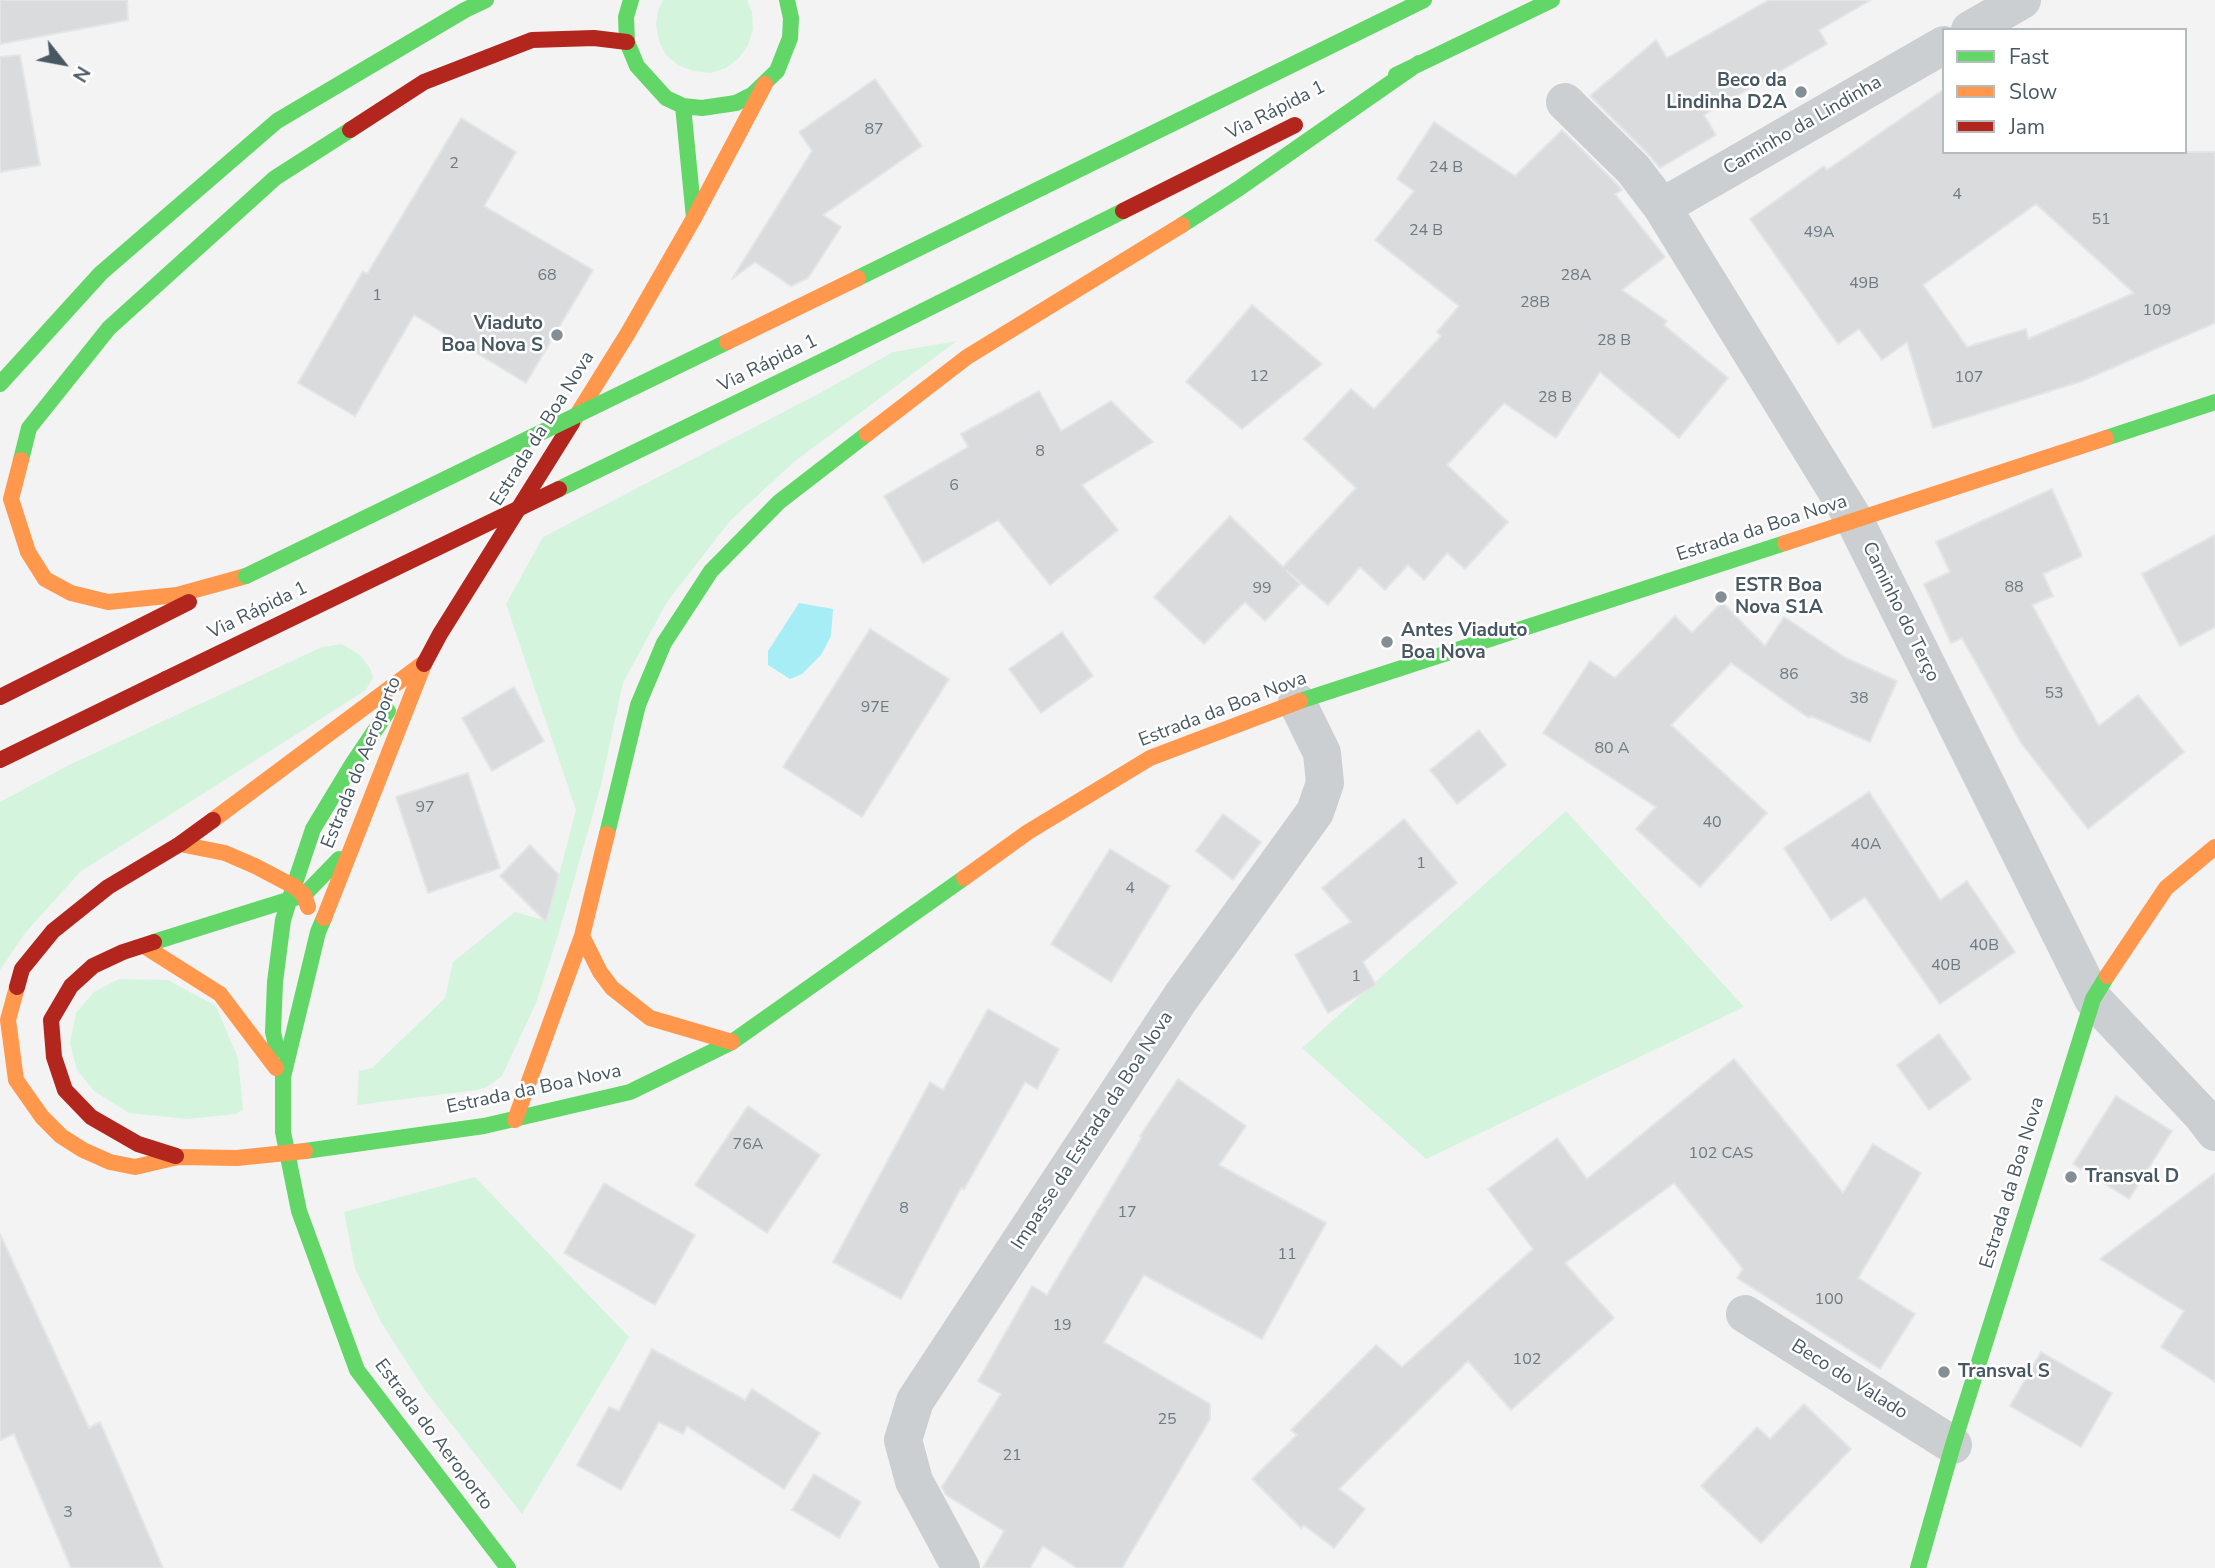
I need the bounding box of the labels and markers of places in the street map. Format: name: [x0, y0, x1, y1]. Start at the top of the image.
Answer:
place label: Beco da Lindinha D2A: [1666, 70, 1787, 114]
marker: Beco da Lindinha D2A: [1793, 84, 1809, 100]
place label: Viaduto Boa Nova S: [441, 313, 543, 357]
marker: Viaduto Boa Nova S: [549, 327, 565, 343]
place label: ESTR Boa Nova S1A: [1735, 575, 1823, 619]
marker: ESTR Boa Nova S1A: [1713, 589, 1729, 605]
place label: Antes Viaduto Boa Nova: [1401, 620, 1527, 664]
marker: Antes Viaduto Boa Nova: [1379, 634, 1395, 650]
place label: Transval D: [2085, 1166, 2179, 1188]
marker: Transval D: [2063, 1169, 2079, 1185]
place label: Transval S: [1958, 1361, 2050, 1383]
marker: Transval S: [1936, 1364, 1952, 1380]

